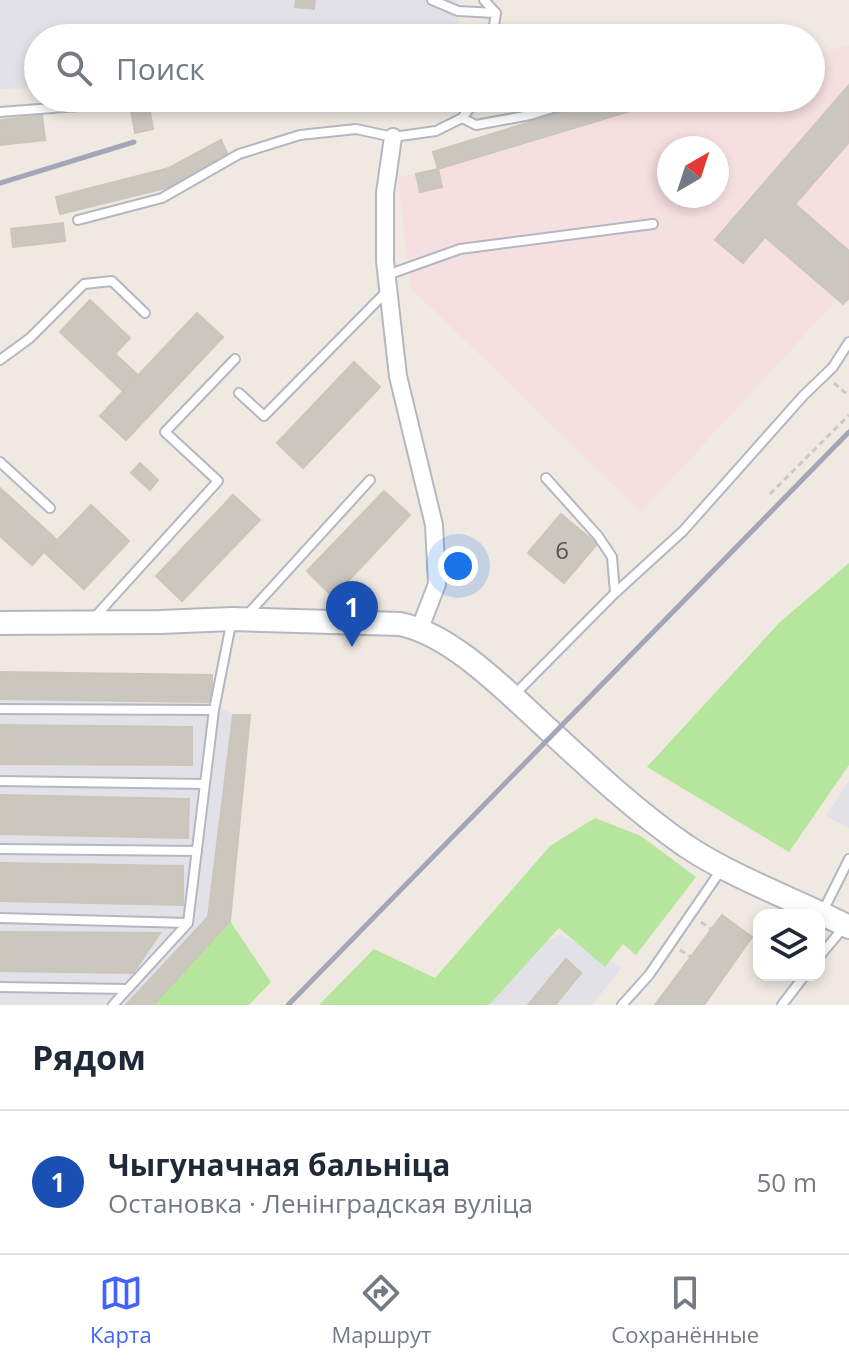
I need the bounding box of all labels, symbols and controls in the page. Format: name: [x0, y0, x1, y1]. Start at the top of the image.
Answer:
search box: [24, 24, 825, 112]
icon: search: [52, 46, 96, 90]
text: Поиск: [116, 48, 205, 89]
north arrow: [657, 136, 729, 208]
house number: 6: [555, 533, 569, 566]
your location: [438, 546, 478, 586]
pin: 1: [326, 581, 378, 647]
map controls: [753, 909, 825, 981]
button: layers: [753, 909, 825, 981]
text: Рядом: [32, 1034, 146, 1080]
text: Чыгуначная бальніца: [108, 1144, 450, 1185]
text: 1: [51, 1164, 65, 1200]
text: 50 m: [756, 1164, 817, 1200]
text: Остановка · Ленінградская вуліца: [108, 1185, 533, 1221]
tab: Карта: [90, 1271, 152, 1349]
tab: Маршрут: [332, 1271, 431, 1349]
tab: Сохранённые: [611, 1271, 759, 1349]

